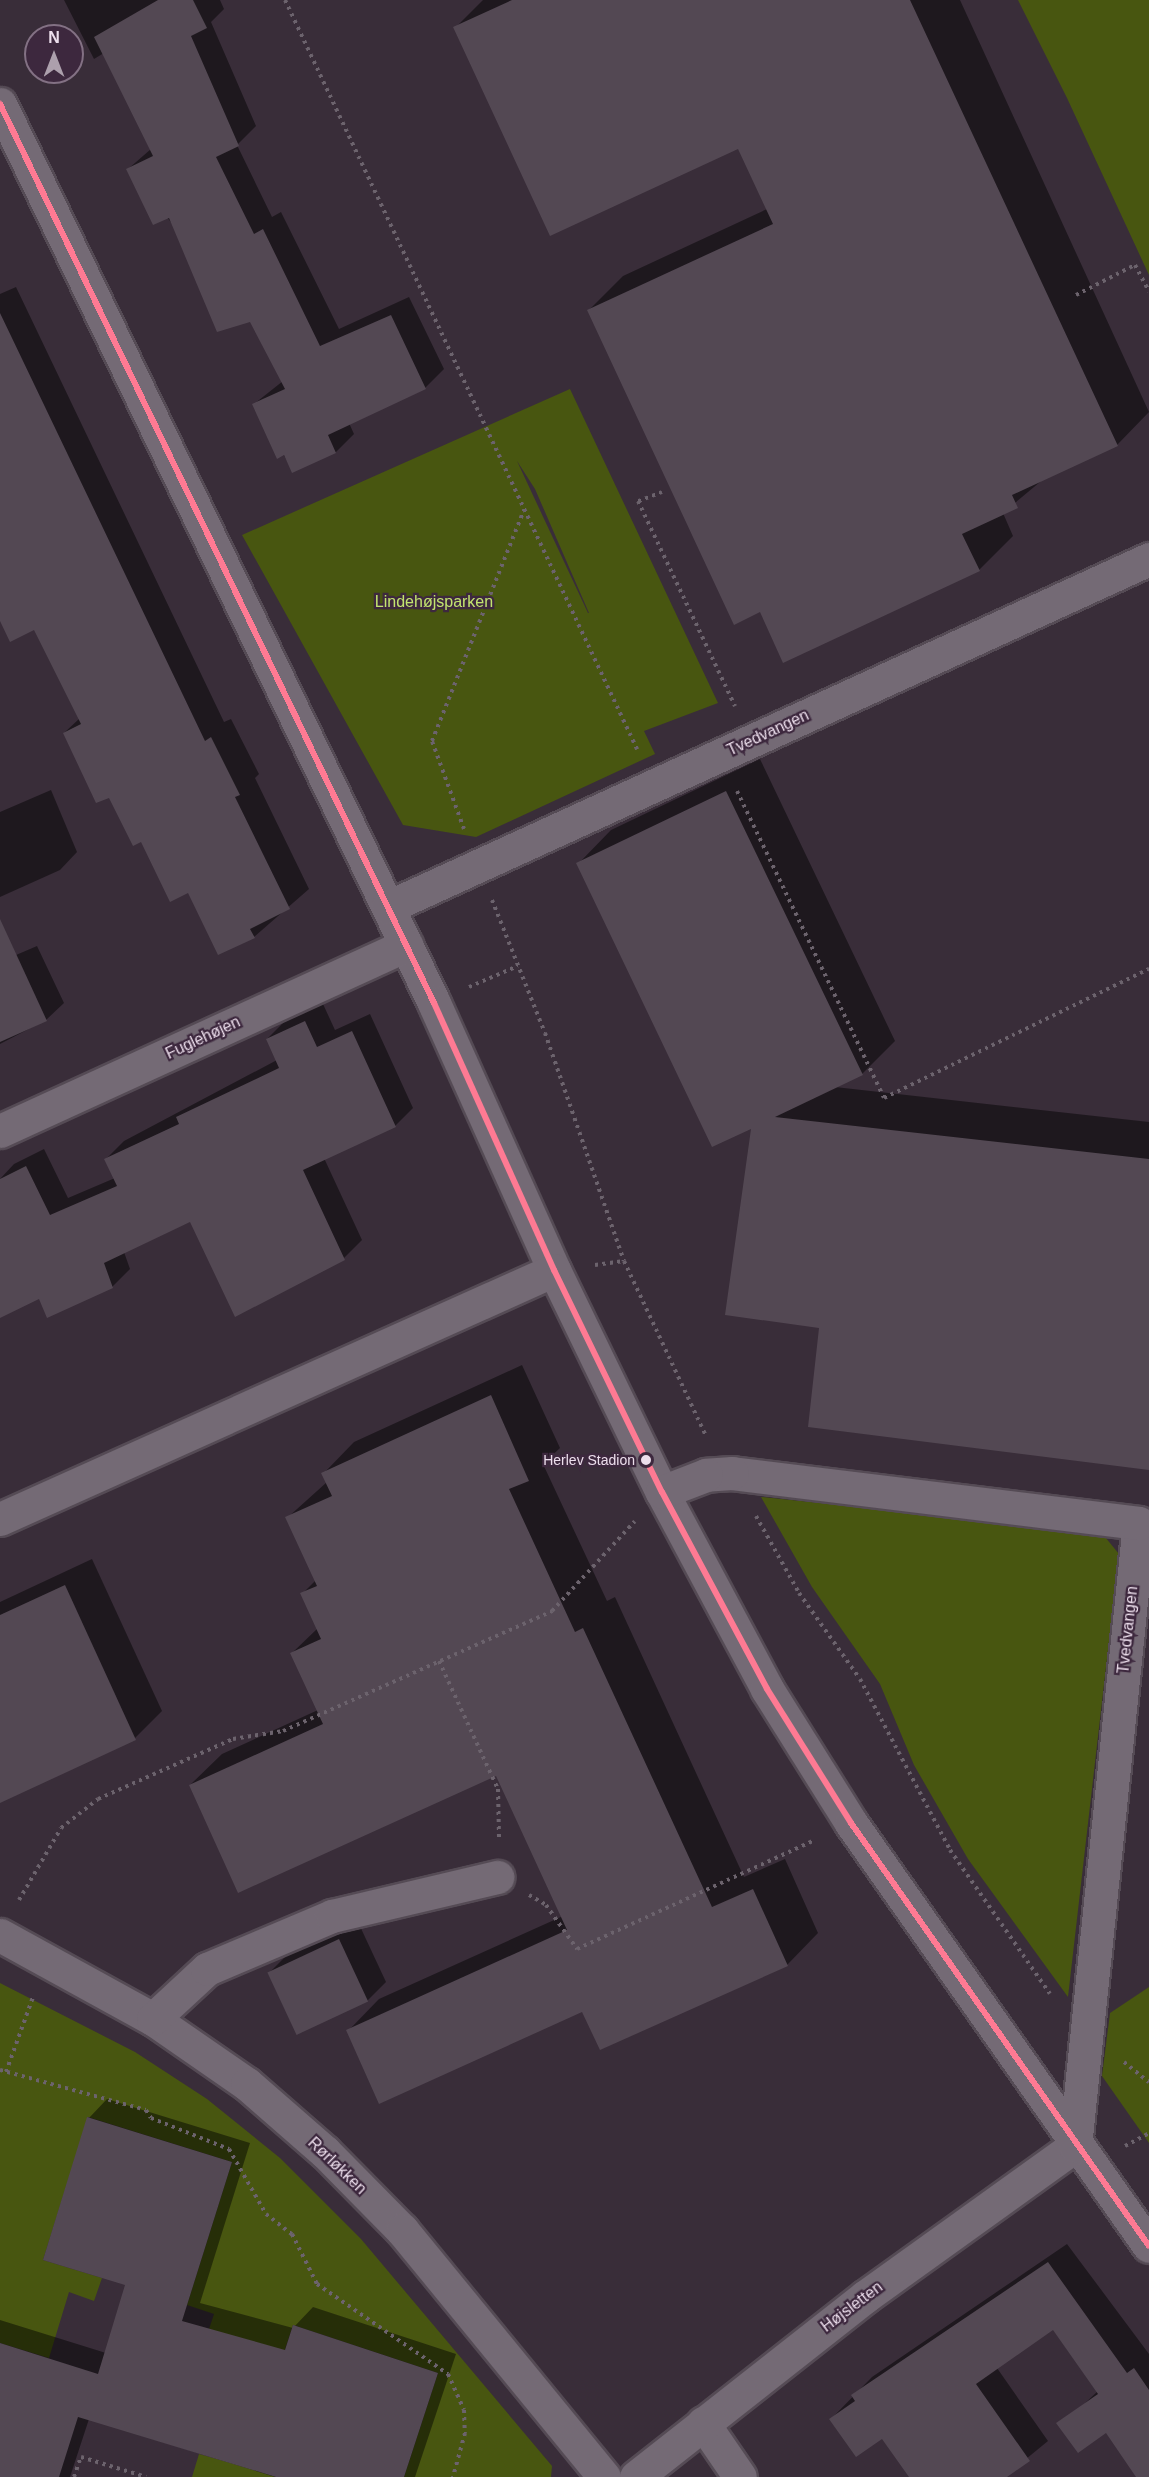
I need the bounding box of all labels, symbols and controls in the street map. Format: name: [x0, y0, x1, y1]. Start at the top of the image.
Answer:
north arrow: [24, 24, 84, 84]
text: N: [48, 29, 60, 46]
park label: Lindehøjsparken: [375, 592, 493, 612]
street label: Tvedvangen: [724, 706, 812, 760]
street label: Fuglehøjen: [163, 1012, 243, 1064]
place label: Herlev Stadion: [543, 1452, 635, 1468]
marker: Herlev Stadion: [640, 1454, 652, 1466]
street label: Tvedvangen: [1114, 1585, 1142, 1675]
street label: Rørløkken: [304, 2133, 370, 2199]
street label: Højsletten: [817, 2278, 887, 2336]

